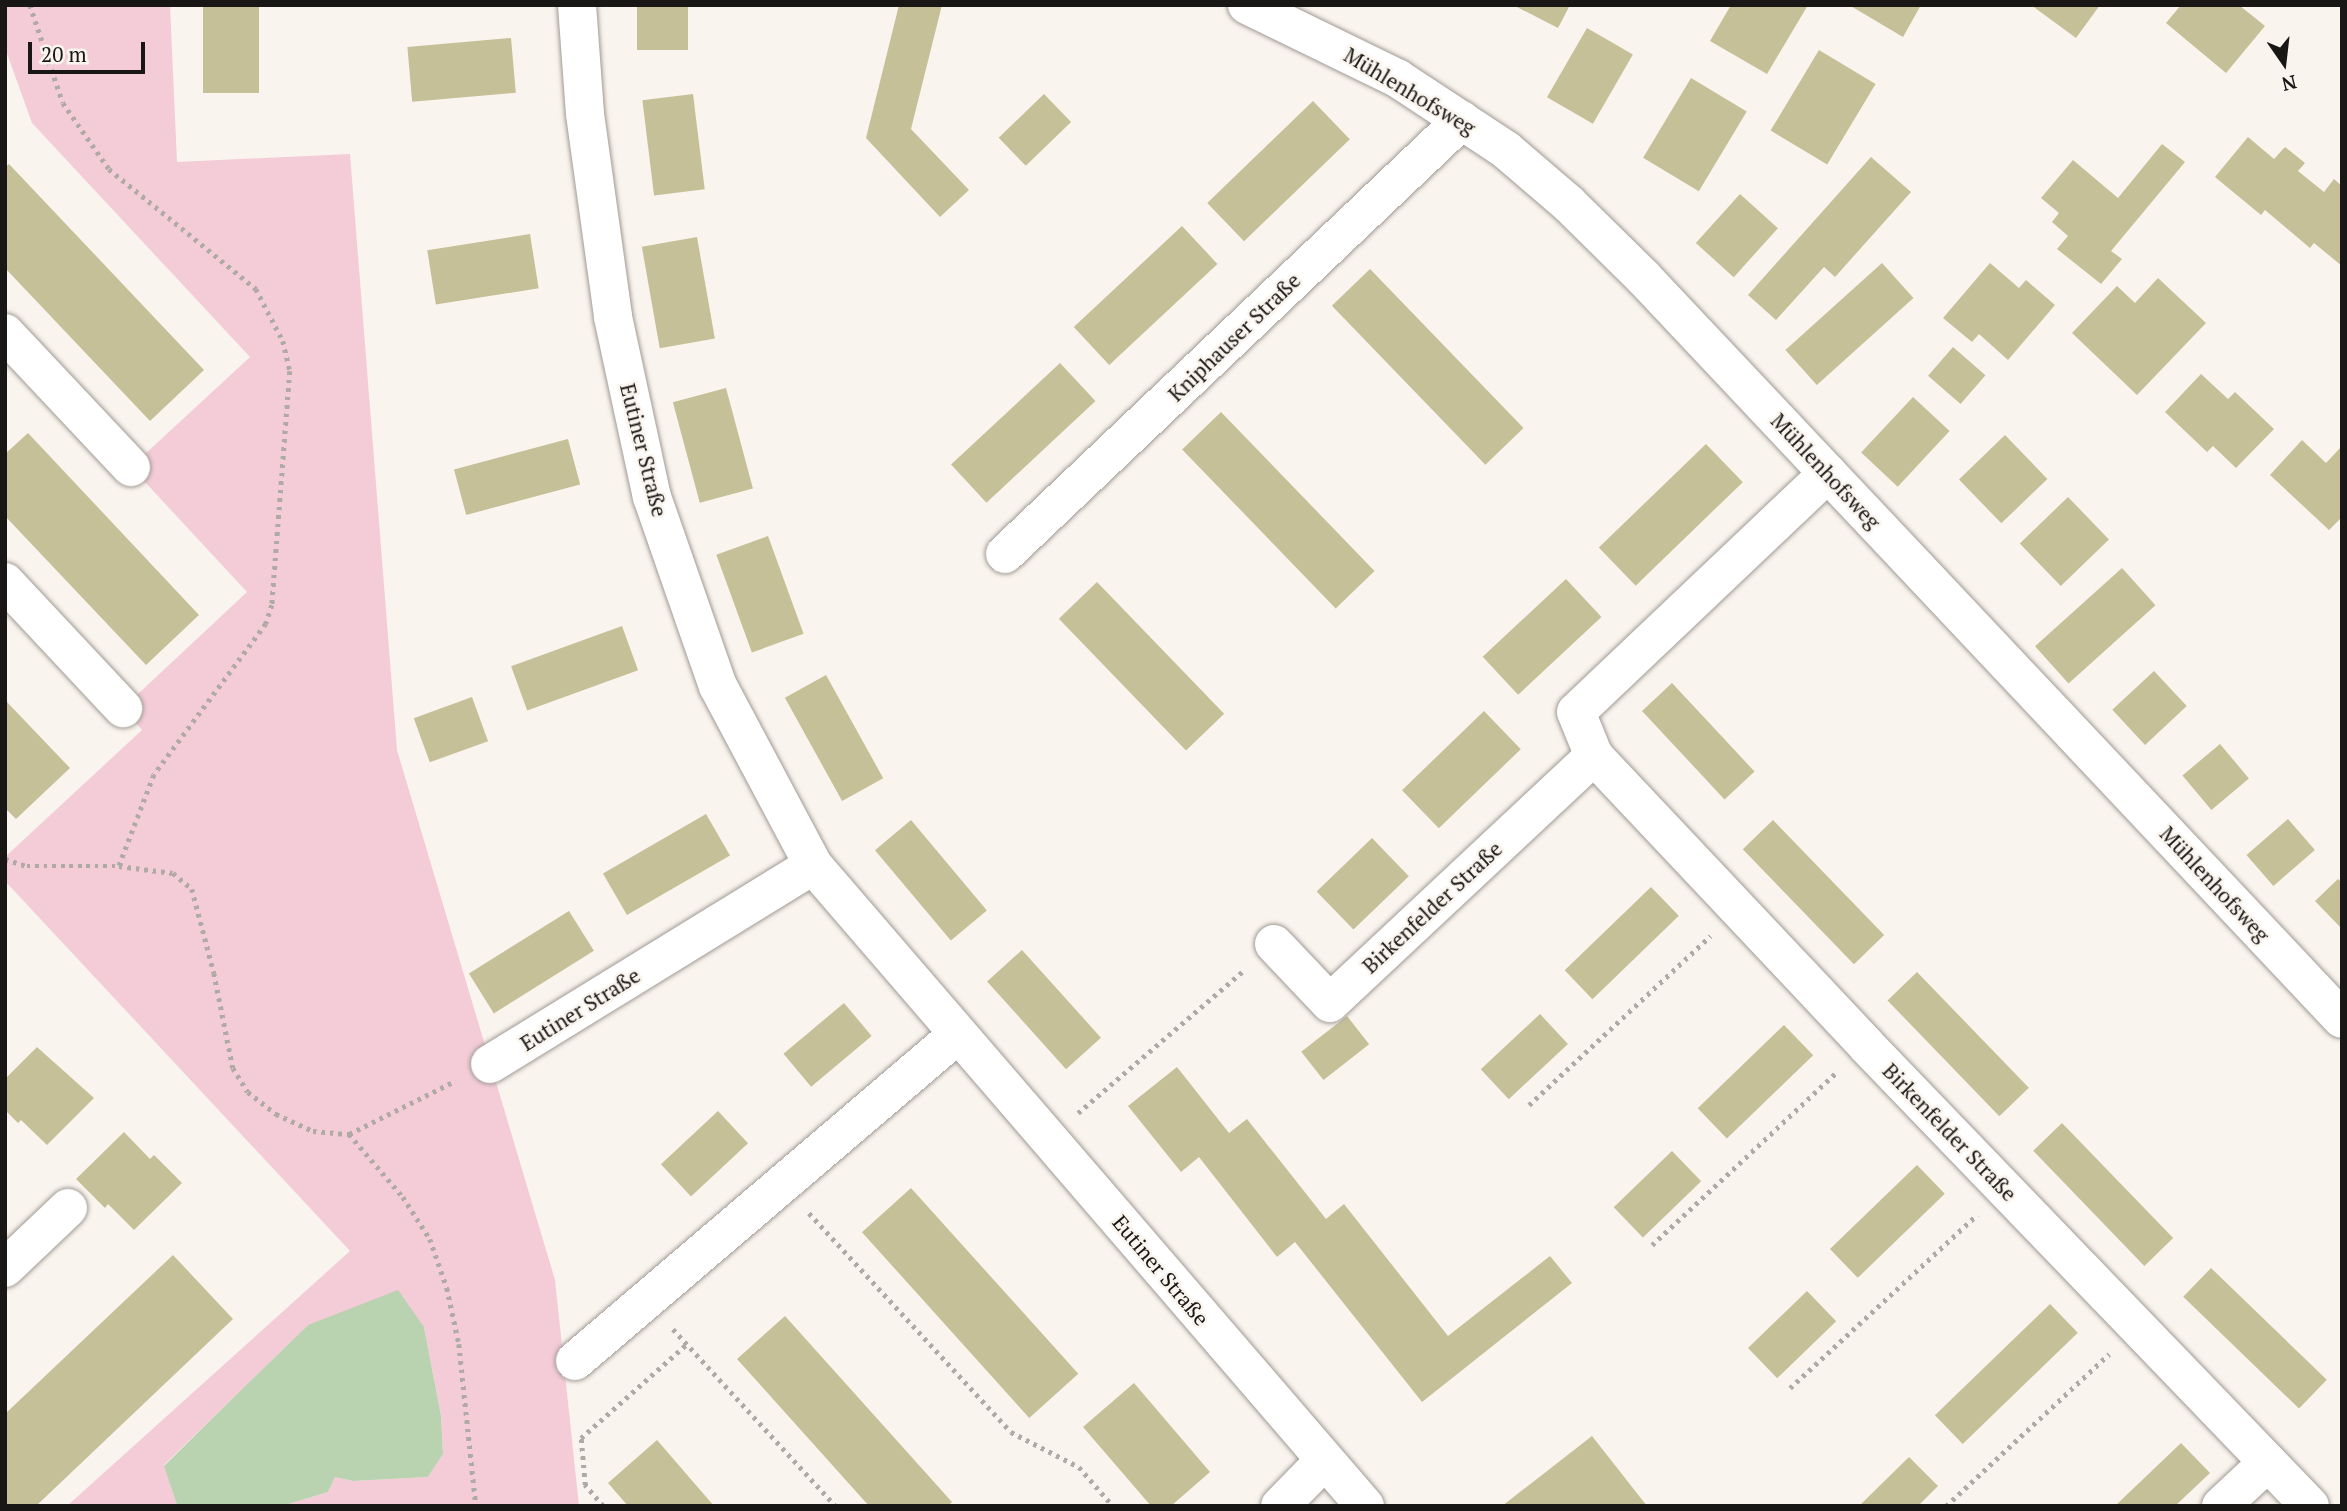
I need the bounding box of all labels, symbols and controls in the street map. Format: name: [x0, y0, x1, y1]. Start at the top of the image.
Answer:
scale bar: [32, 28, 149, 72]
north arrow: [2249, 28, 2319, 98]
text: 20 m: [41, 40, 87, 68]
street label: Mühlenhofsweg: [1340, 42, 1480, 140]
text: N: [2279, 70, 2299, 98]
street label: Kniphauser Straße: [1163, 268, 1305, 406]
street label: Eutiner Straße: [615, 381, 673, 519]
street label: Mühlenhofsweg: [1766, 408, 1886, 534]
street label: Mühlenhofsweg: [2155, 821, 2275, 947]
street label: Birkenfelder Straße: [1357, 836, 1507, 978]
street label: Eutiner Straße: [516, 962, 644, 1056]
street label: Birkenfelder Straße: [1878, 1058, 2022, 1206]
street label: Eutiner Straße: [1108, 1210, 1214, 1330]

